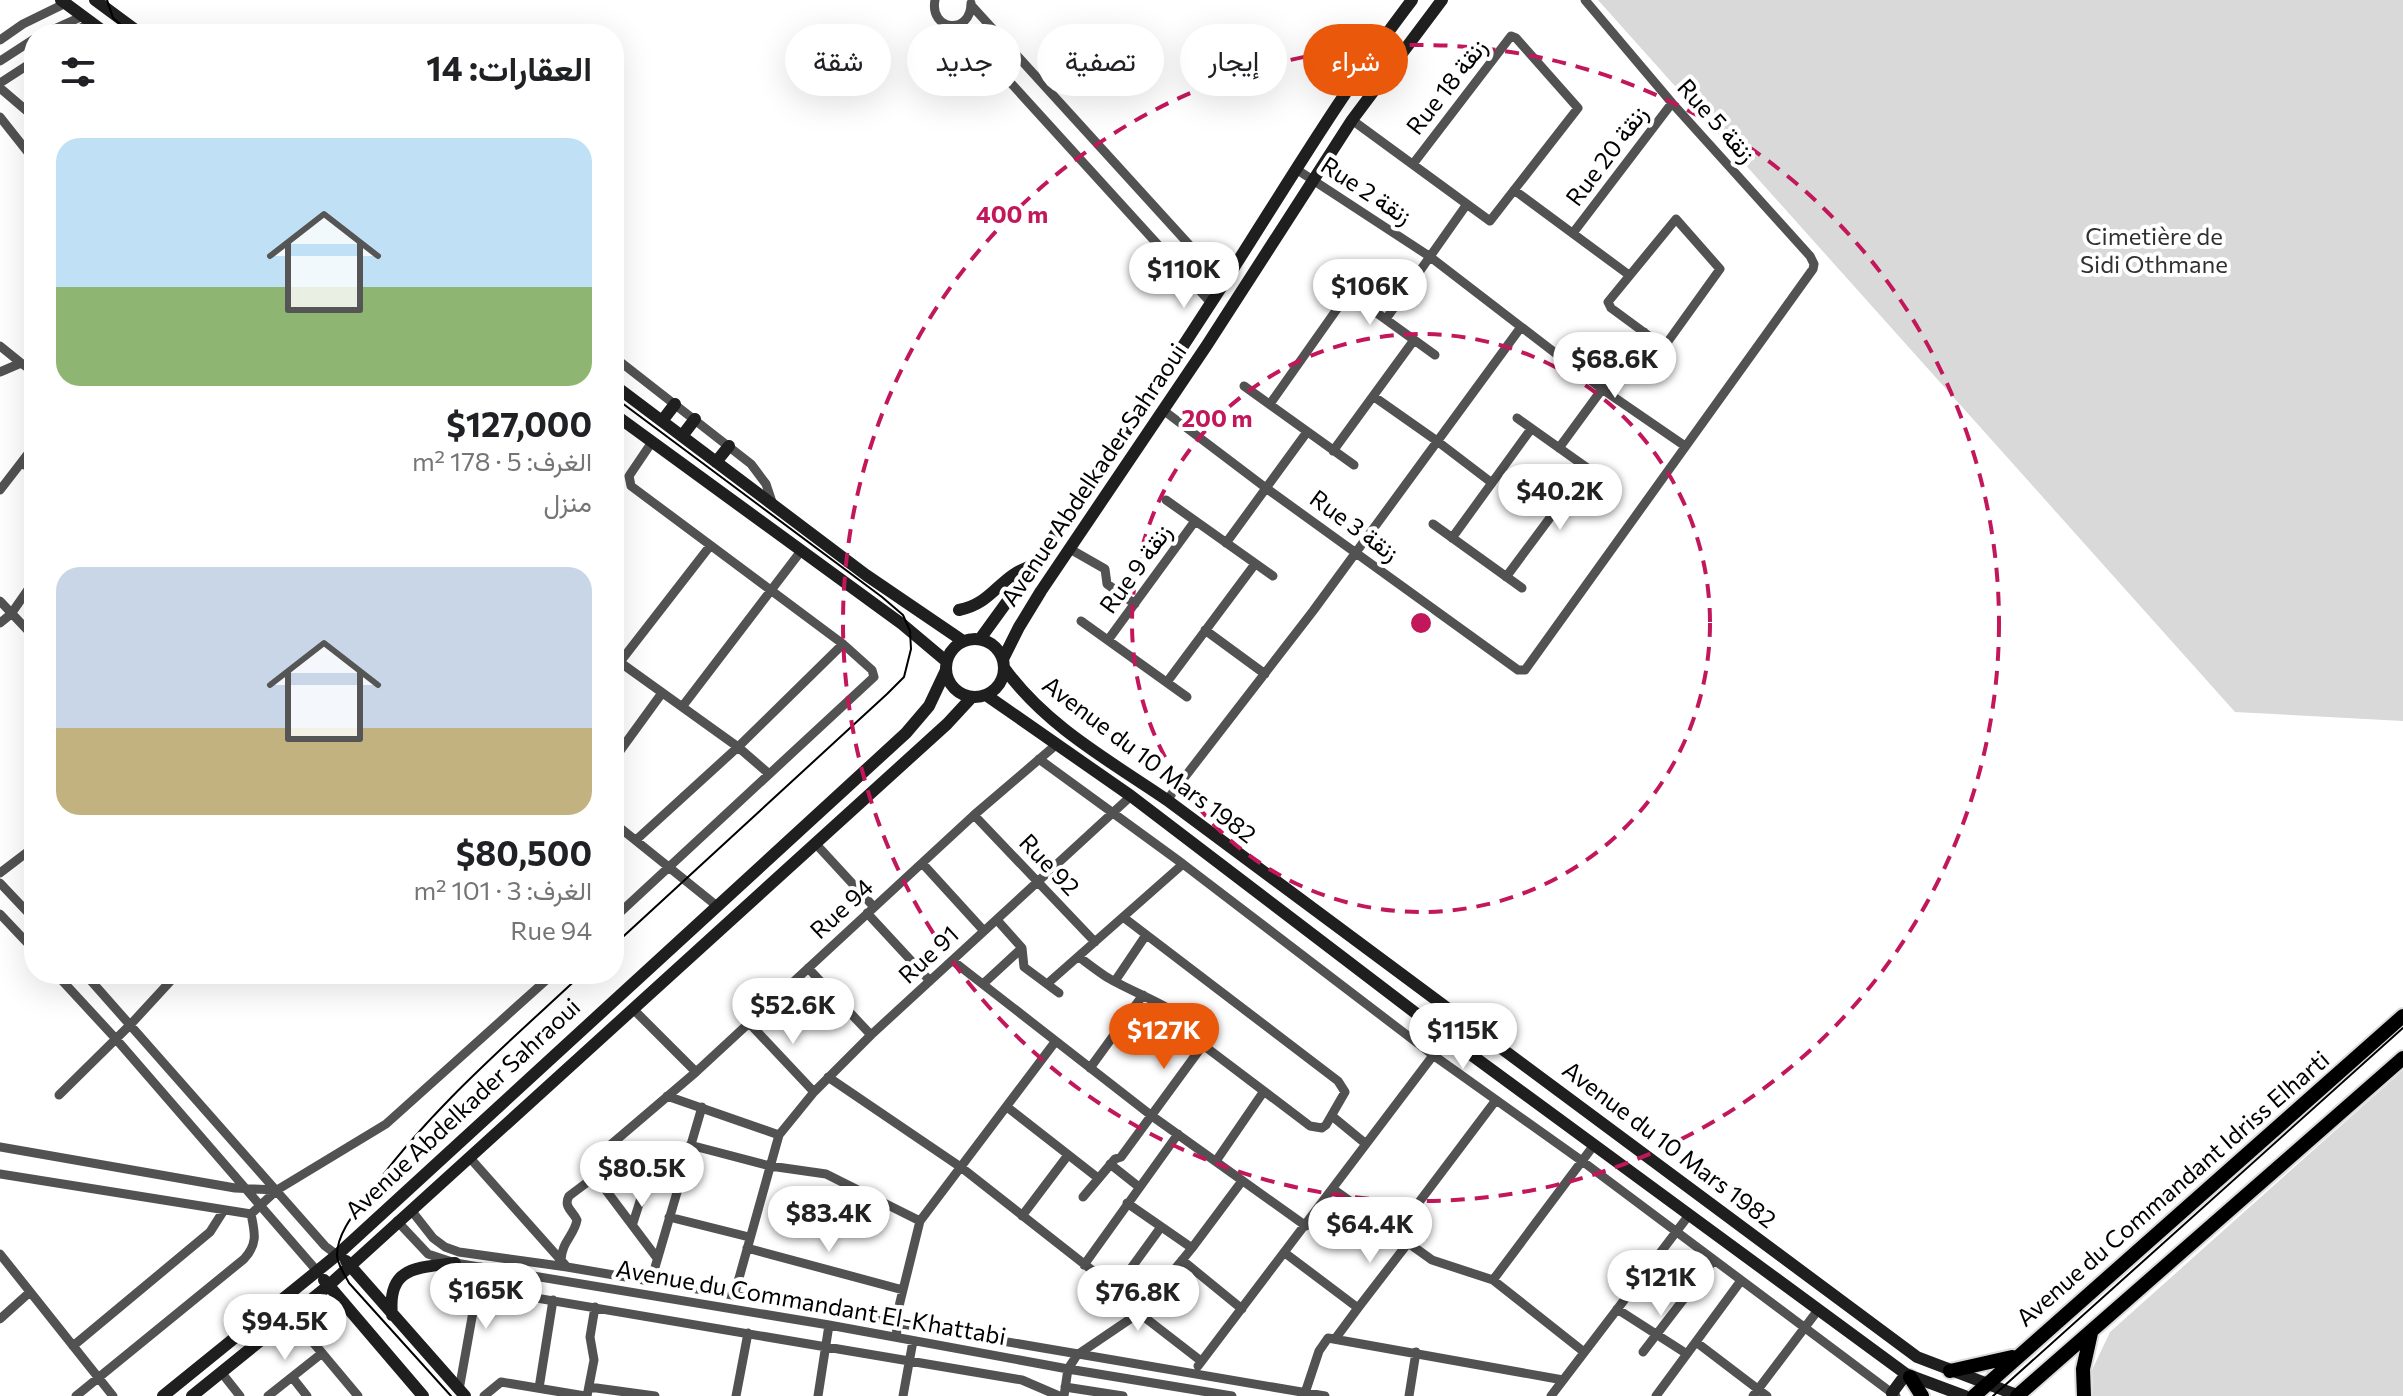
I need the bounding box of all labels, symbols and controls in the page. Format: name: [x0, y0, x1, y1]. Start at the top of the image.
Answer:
chip: شقة: [785, 24, 891, 96]
chip: جديد: [907, 24, 1021, 96]
chip: تصفية: [1037, 24, 1164, 96]
chip: إيجار: [1180, 24, 1287, 96]
chip: شراء: [1303, 24, 1408, 96]
street label: Rue 18 زنقة: [1399, 32, 1494, 141]
text: العقارات: 14: [426, 46, 592, 88]
icon: filters: [56, 50, 100, 94]
street label: Rue 5 زنقة: [1670, 72, 1762, 169]
street label: Rue 20 زنقة: [1559, 99, 1654, 212]
street label: Rue 2 زنقة: [1315, 150, 1418, 231]
icon: home: [252, 190, 396, 334]
text: 400 m: [976, 199, 1048, 228]
park label: Cimetière de Sidi Othmane: [2080, 221, 2228, 278]
pin: $110K: [1128, 242, 1240, 310]
text: $110K: [1147, 252, 1221, 283]
pin: $106K: [1314, 259, 1426, 327]
text: $106K: [1331, 269, 1409, 300]
pin: $68.6K: [1550, 332, 1680, 400]
street label: Avenue Abdelkader Sahraoui: [994, 337, 1192, 611]
text: $68.6K: [1571, 342, 1659, 373]
text: $127,000: [446, 402, 592, 444]
text: 200 m: [1182, 403, 1252, 432]
text: الغرف: 5 · 178 m²: [412, 445, 592, 476]
pin: $40.2K: [1495, 464, 1625, 532]
text: $40.2K: [1516, 474, 1604, 505]
street label: Rue 3 زنقة: [1304, 483, 1405, 568]
text: منزل: [543, 486, 592, 517]
street label: Rue 9 زنقة: [1093, 518, 1179, 620]
centre of rings: [1407, 609, 1435, 637]
icon: home: [252, 619, 396, 763]
street label: Avenue du 10 Mars 1982: [1038, 669, 1262, 849]
street label: Rue 92: [1014, 827, 1086, 901]
text: $80,500: [456, 831, 592, 873]
street label: Rue 94: [803, 872, 879, 944]
text: الغرف: 3 · 101 m²: [413, 874, 592, 905]
text: Rue 94: [510, 914, 592, 945]
street label: Rue 91: [892, 919, 964, 989]
pin: $52.6K: [728, 978, 858, 1046]
text: $52.6K: [750, 988, 836, 1019]
street label: Avenue Abdelkader Sahraoui: [339, 991, 585, 1224]
pin: $127K: [1108, 1003, 1220, 1071]
pin: $115K: [1407, 1003, 1519, 1071]
text: $127K: [1127, 1013, 1201, 1044]
text: $115K: [1427, 1013, 1499, 1044]
street label: Avenue du Commandant Idriss Elharti: [2010, 1044, 2334, 1332]
street label: Avenue du 10 Mars 1982: [1558, 1054, 1782, 1234]
pin: $80.5K: [577, 1141, 707, 1209]
text: $80.5K: [598, 1151, 686, 1182]
pin: $83.4K: [764, 1186, 894, 1254]
text: $83.4K: [786, 1196, 872, 1227]
pin: $64.4K: [1305, 1197, 1435, 1265]
text: $64.4K: [1326, 1207, 1414, 1238]
pin: $121K: [1605, 1250, 1717, 1318]
street label: Avenue du Commandant El-Khattabi: [614, 1253, 1009, 1350]
text: $121K: [1625, 1260, 1697, 1291]
pin: $165K: [430, 1263, 542, 1331]
pin: $76.8K: [1073, 1265, 1203, 1333]
text: $165K: [448, 1273, 524, 1304]
text: $76.8K: [1095, 1275, 1181, 1306]
pin: $94.5K: [220, 1294, 350, 1362]
text: $94.5K: [241, 1304, 329, 1335]

